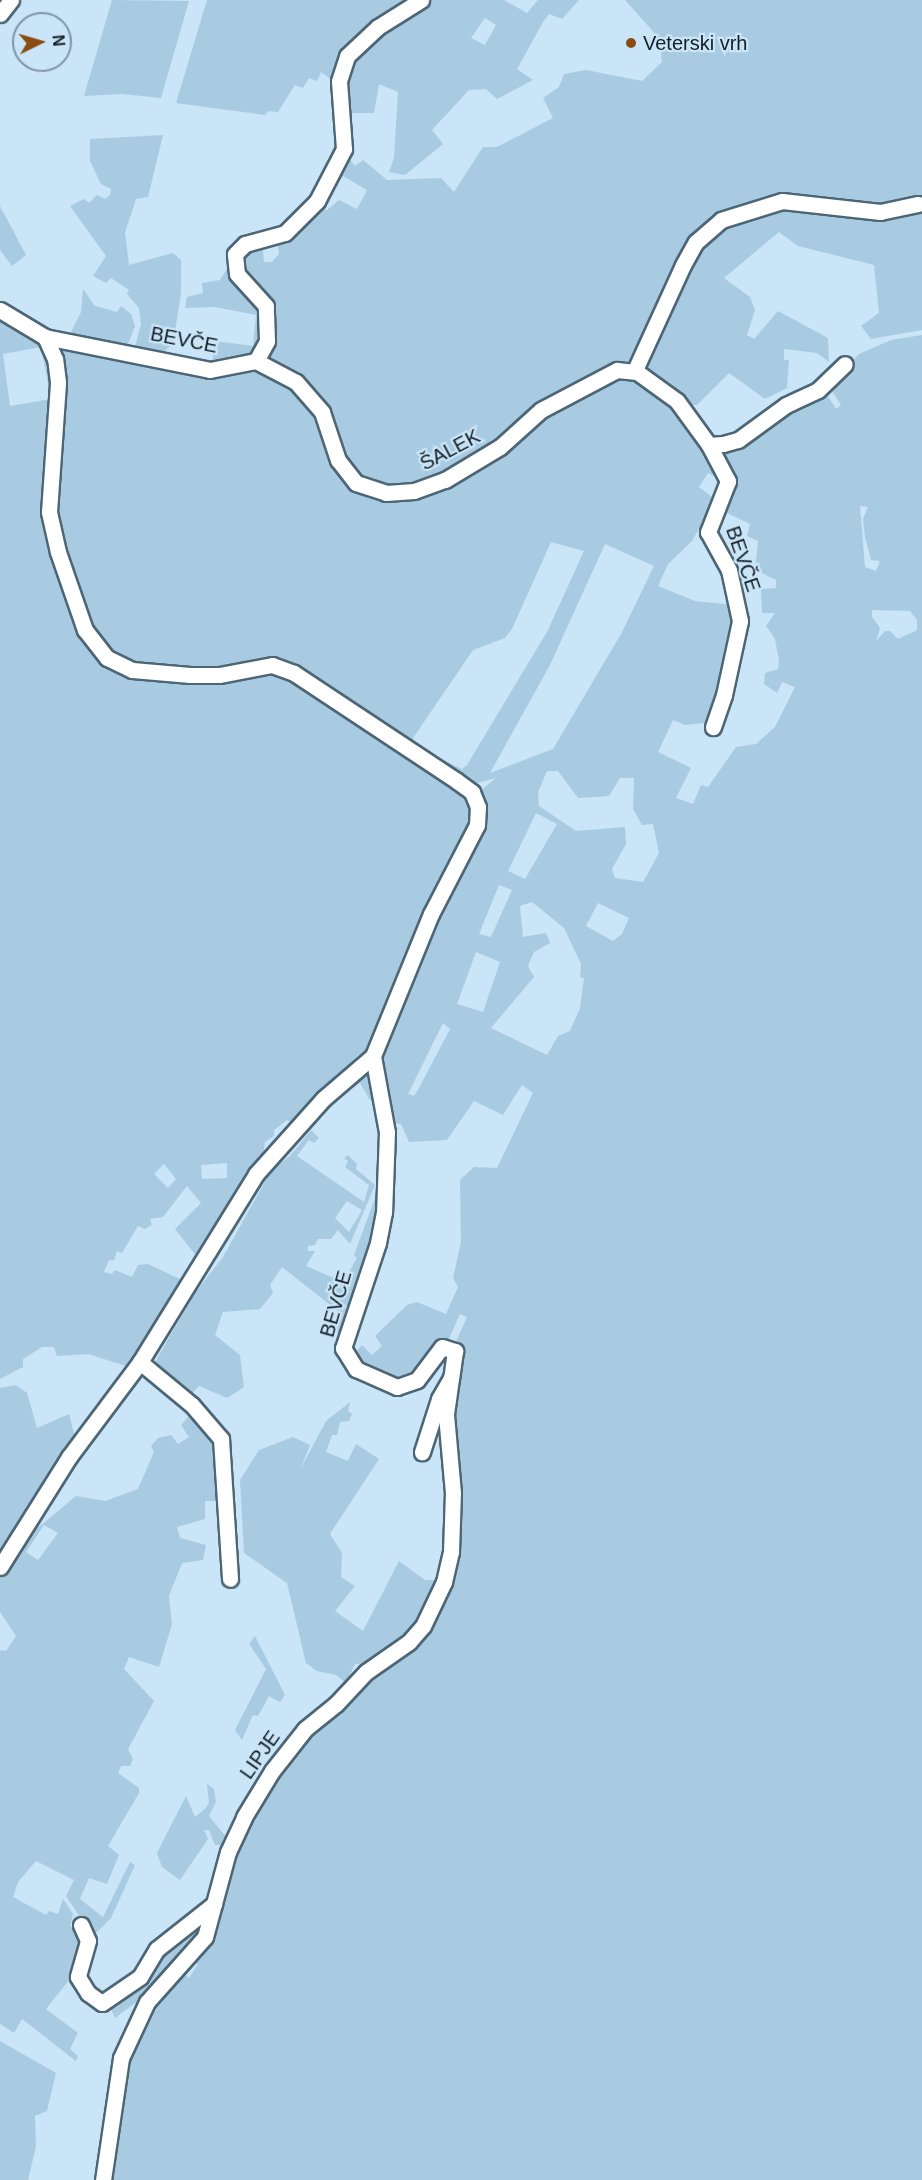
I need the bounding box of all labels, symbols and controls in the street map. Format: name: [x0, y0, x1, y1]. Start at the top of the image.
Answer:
north arrow: [12, 12, 72, 72]
place label: Veterski vrh: [643, 31, 747, 55]
text: N: [49, 34, 67, 47]
marker: Veterski vrh: [624, 36, 638, 50]
street label: BEVČE: [148, 322, 220, 358]
street label: ŠALEK: [416, 424, 484, 476]
street label: BEVČE: [721, 523, 765, 595]
street label: BEVČE: [315, 1268, 357, 1340]
street label: LIPJE: [235, 1726, 285, 1784]

